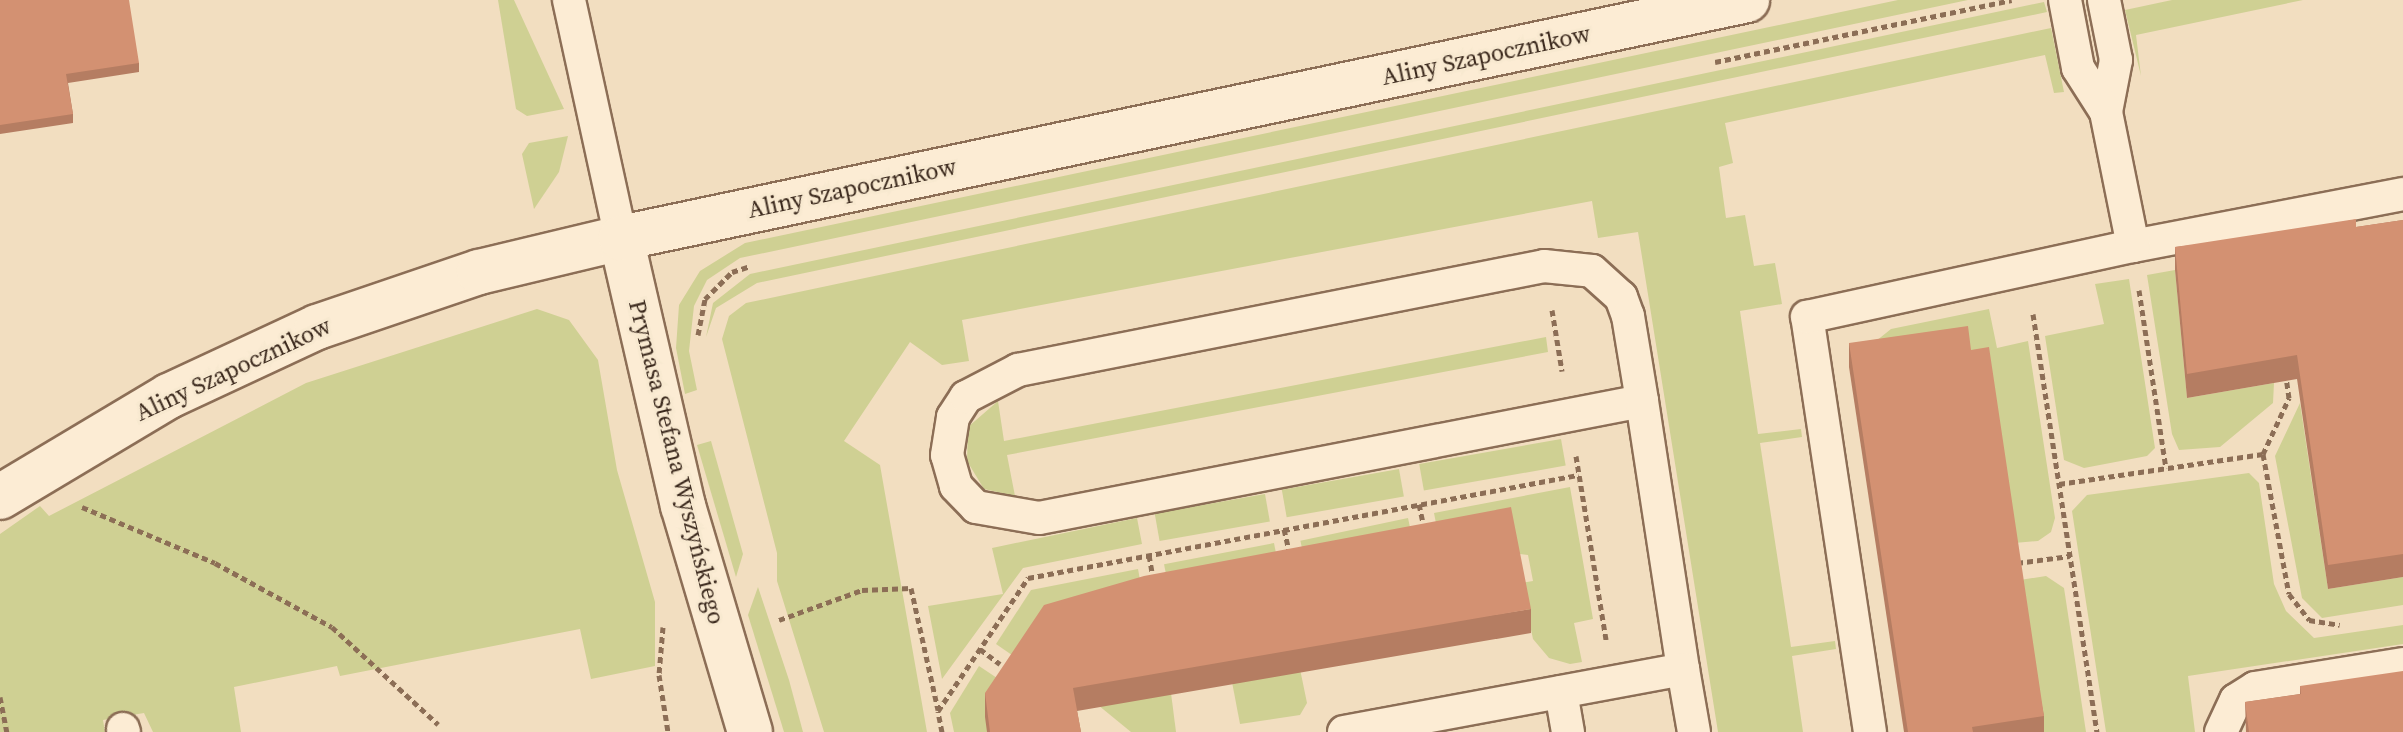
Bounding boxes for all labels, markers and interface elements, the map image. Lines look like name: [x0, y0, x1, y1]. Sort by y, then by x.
street label: Aliny Szapocznikow: [1379, 19, 1593, 91]
street label: Aliny Szapocznikow: [745, 152, 959, 224]
street label: Prymasa Stefana Wyszyńskiego: [623, 297, 731, 627]
street label: Aliny Szapocznikow: [131, 311, 335, 427]

